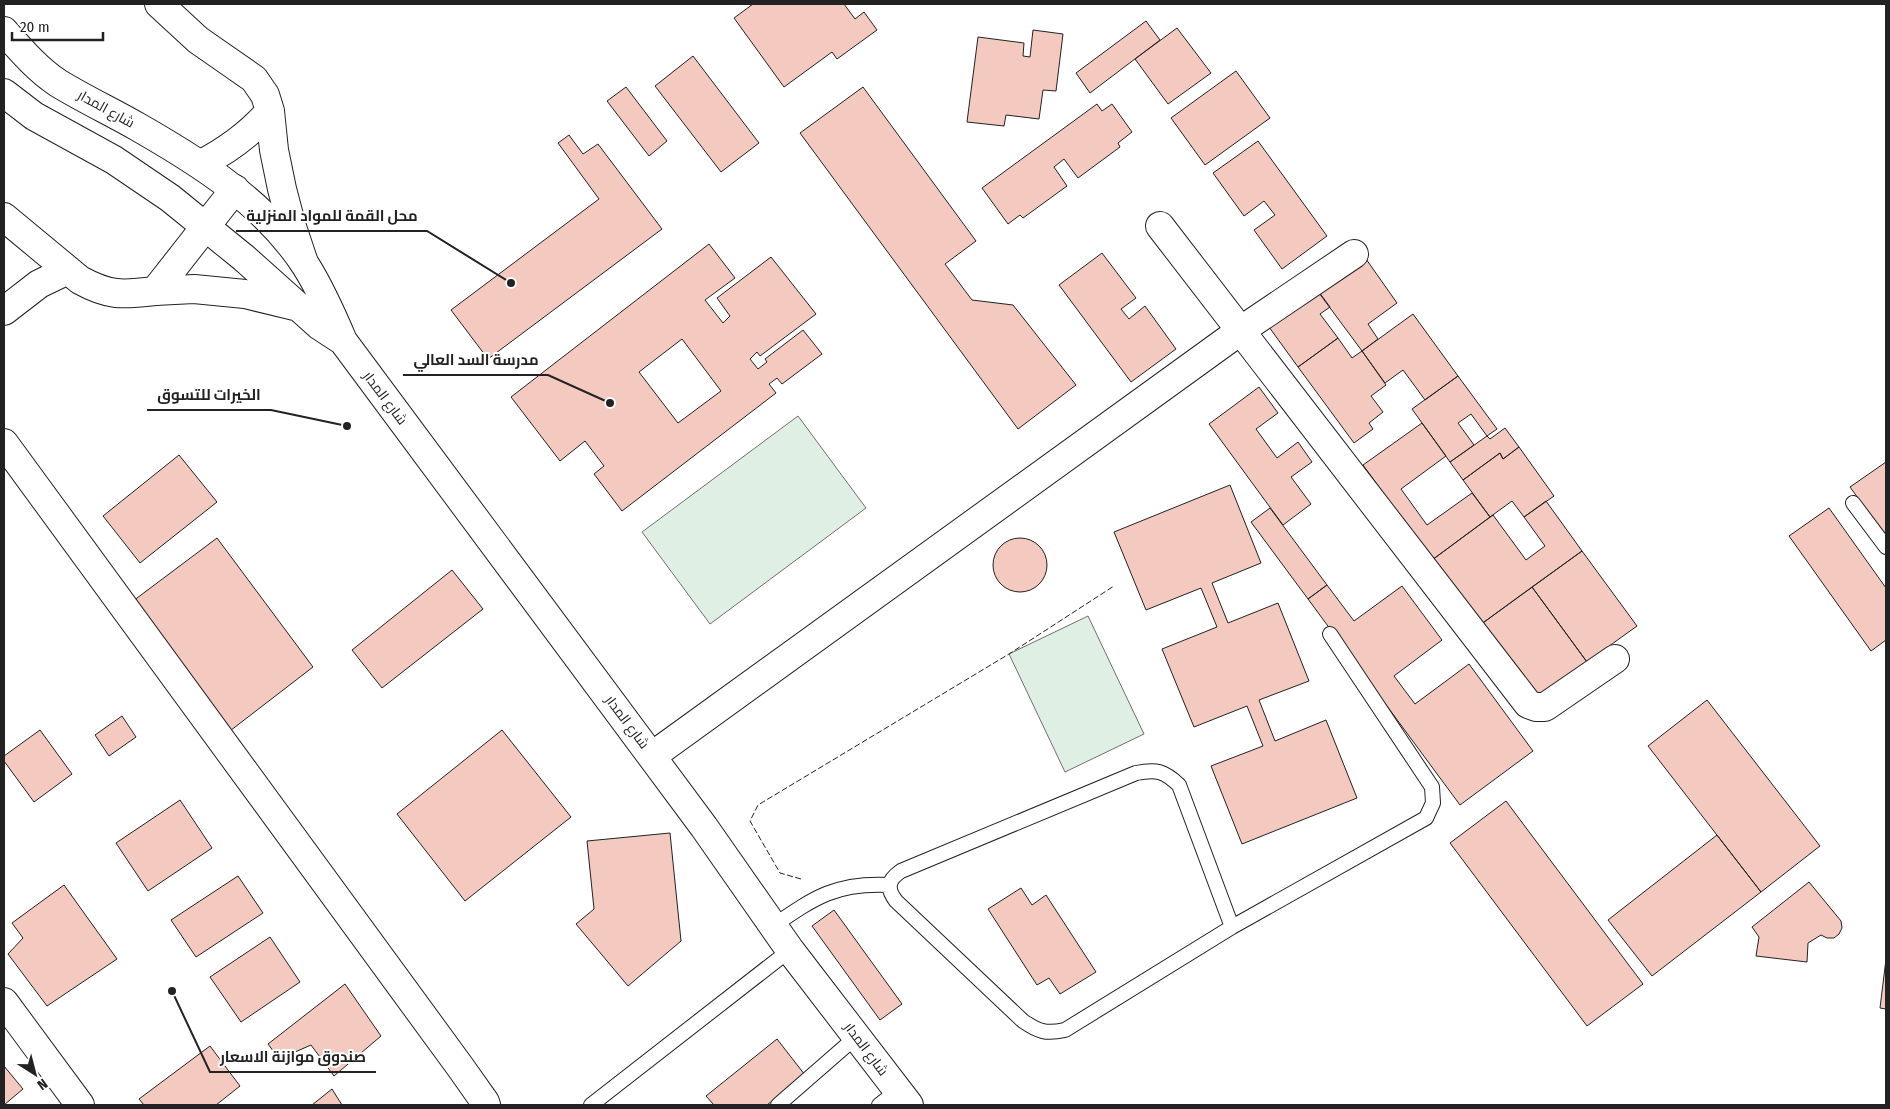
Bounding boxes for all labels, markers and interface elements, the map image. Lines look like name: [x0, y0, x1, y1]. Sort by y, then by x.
scale bar: [12, 10, 104, 42]
text: 20 m: [20, 18, 50, 36]
street label: شارع المدار: [74, 86, 137, 132]
callout: محل القمة للمواد المنزلية: [236, 201, 427, 231]
text: محل القمة للمواد المنزلية: [246, 207, 418, 225]
callout: مدرسة السد العالي: [403, 345, 548, 375]
text: مدرسة السد العالي: [413, 351, 539, 372]
street label: شارع المدار: [359, 367, 411, 428]
callout: الخيرات للتسوق: [147, 380, 271, 410]
text: الخيرات للتسوق: [157, 386, 261, 404]
street label: شارع المدار: [601, 691, 653, 752]
street label: شارع المدار: [840, 1018, 892, 1079]
callout: صندوق موازنة الاسعار: [210, 1042, 376, 1072]
text: صندوق موازنة الاسعار: [219, 1048, 366, 1066]
north arrow: [10, 1049, 60, 1099]
text: N: [34, 1075, 51, 1093]

